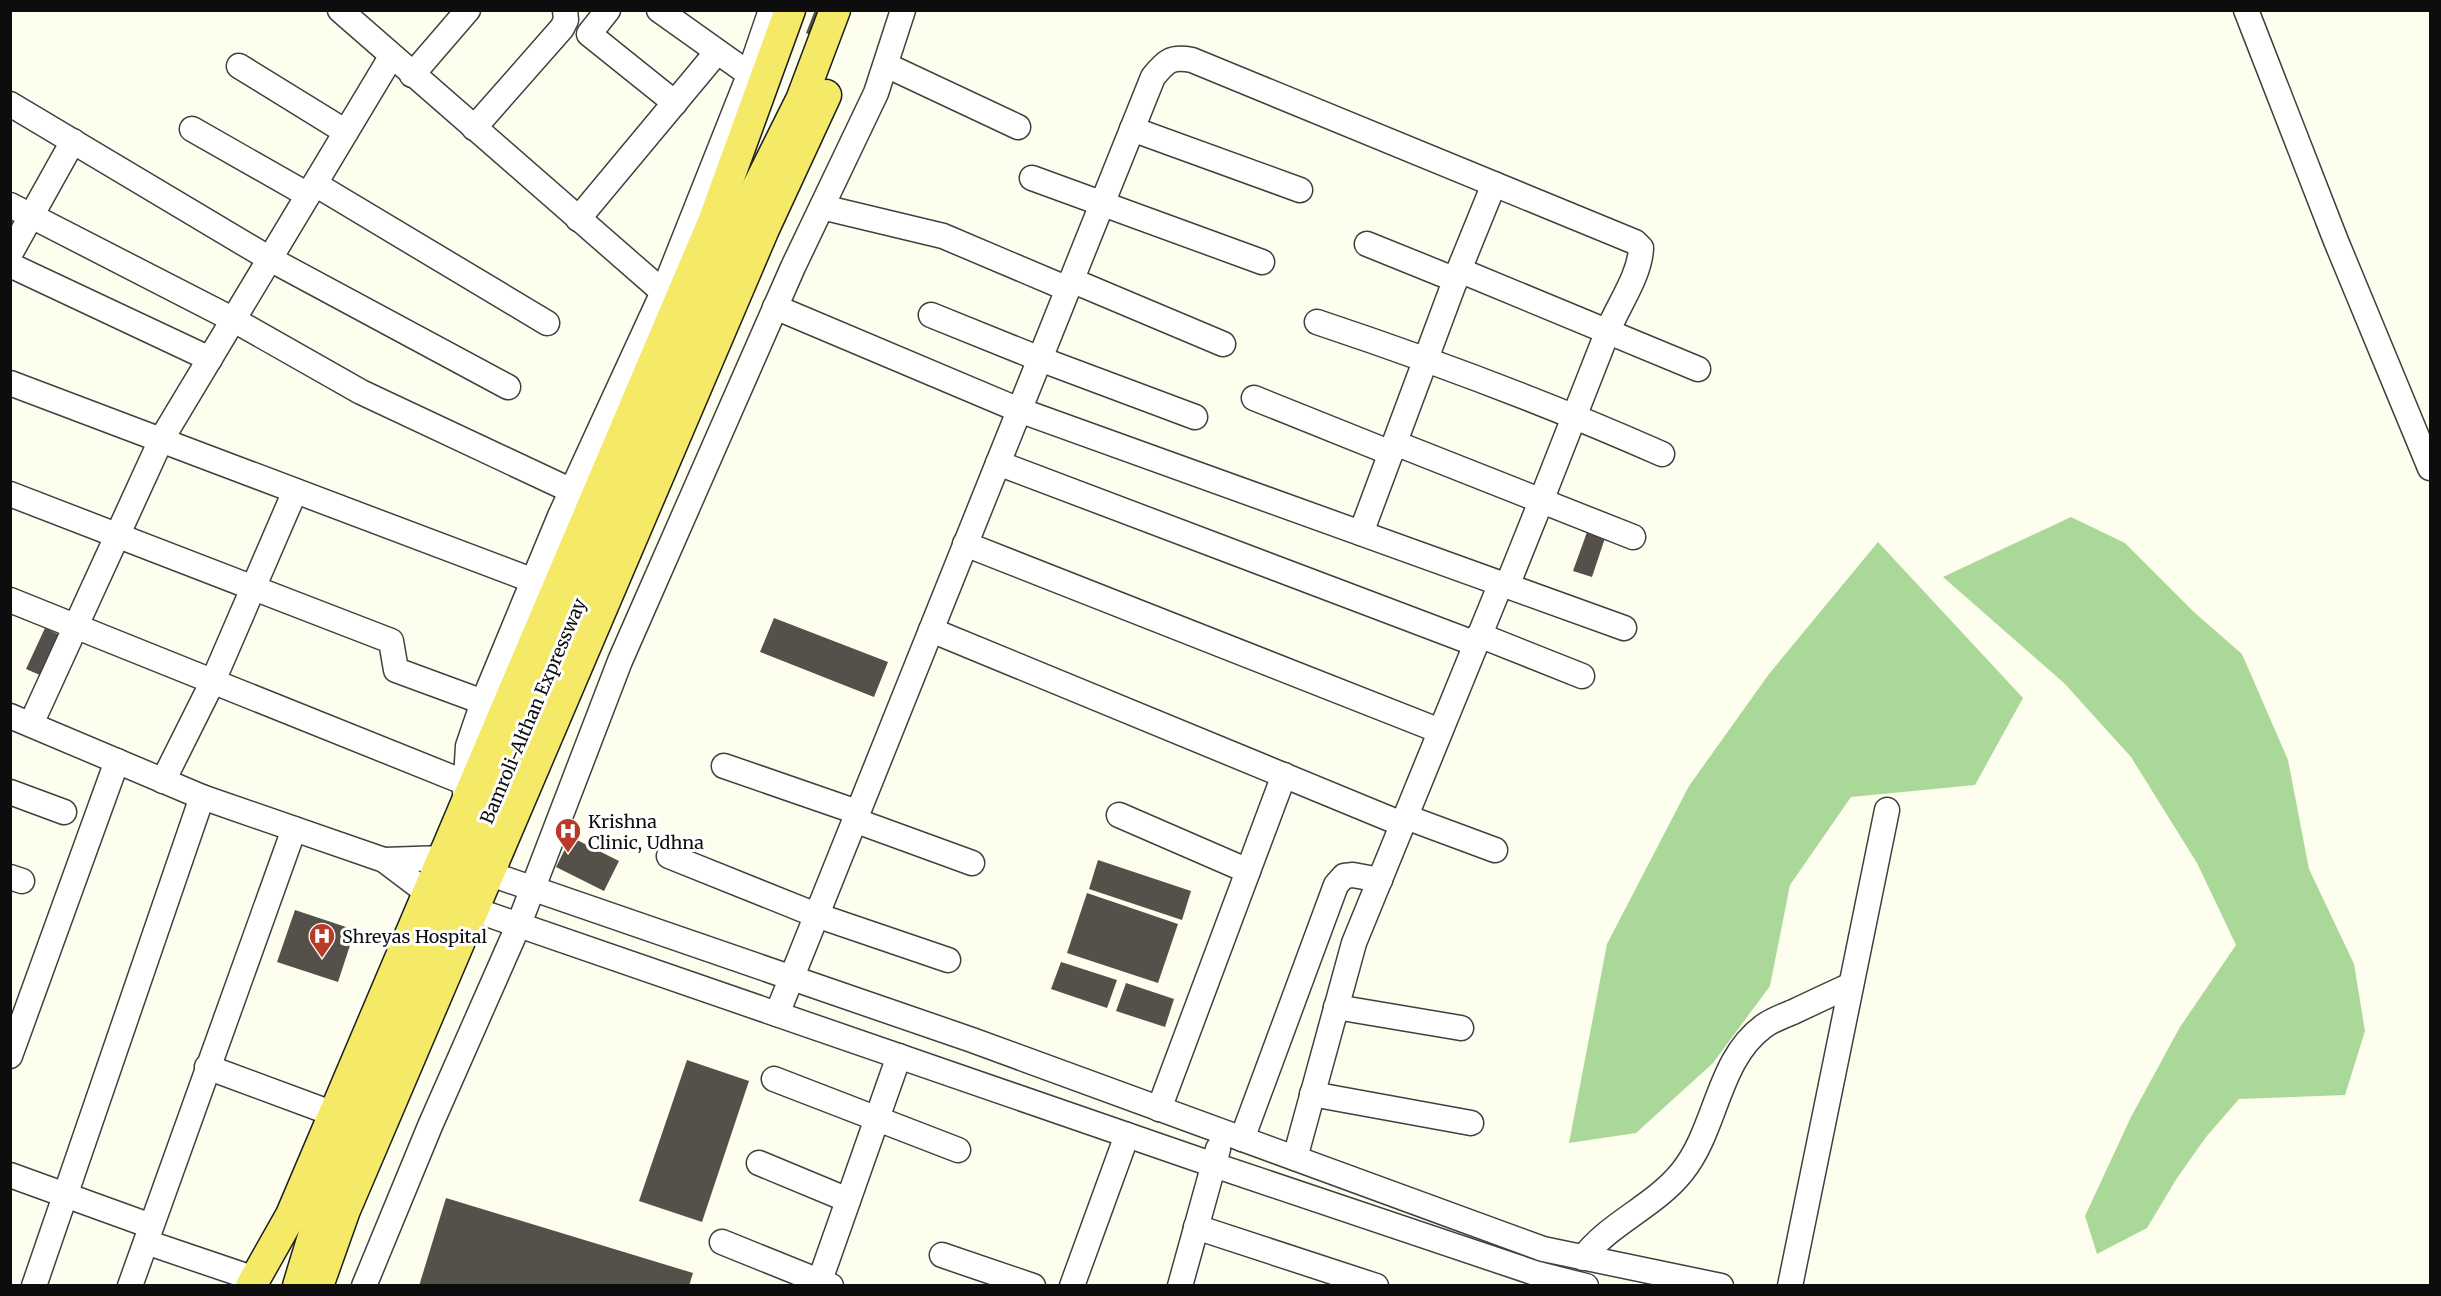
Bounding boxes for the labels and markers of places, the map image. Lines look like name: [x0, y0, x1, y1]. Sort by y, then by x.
place label: Krishna Clinic, Udhna: [588, 810, 704, 854]
hospital icon: Krishna Clinic, Udhna: [553, 816, 583, 854]
hospital icon: Shreyas Hospital: [307, 921, 337, 959]
place label: Shreyas Hospital: [342, 925, 487, 948]

